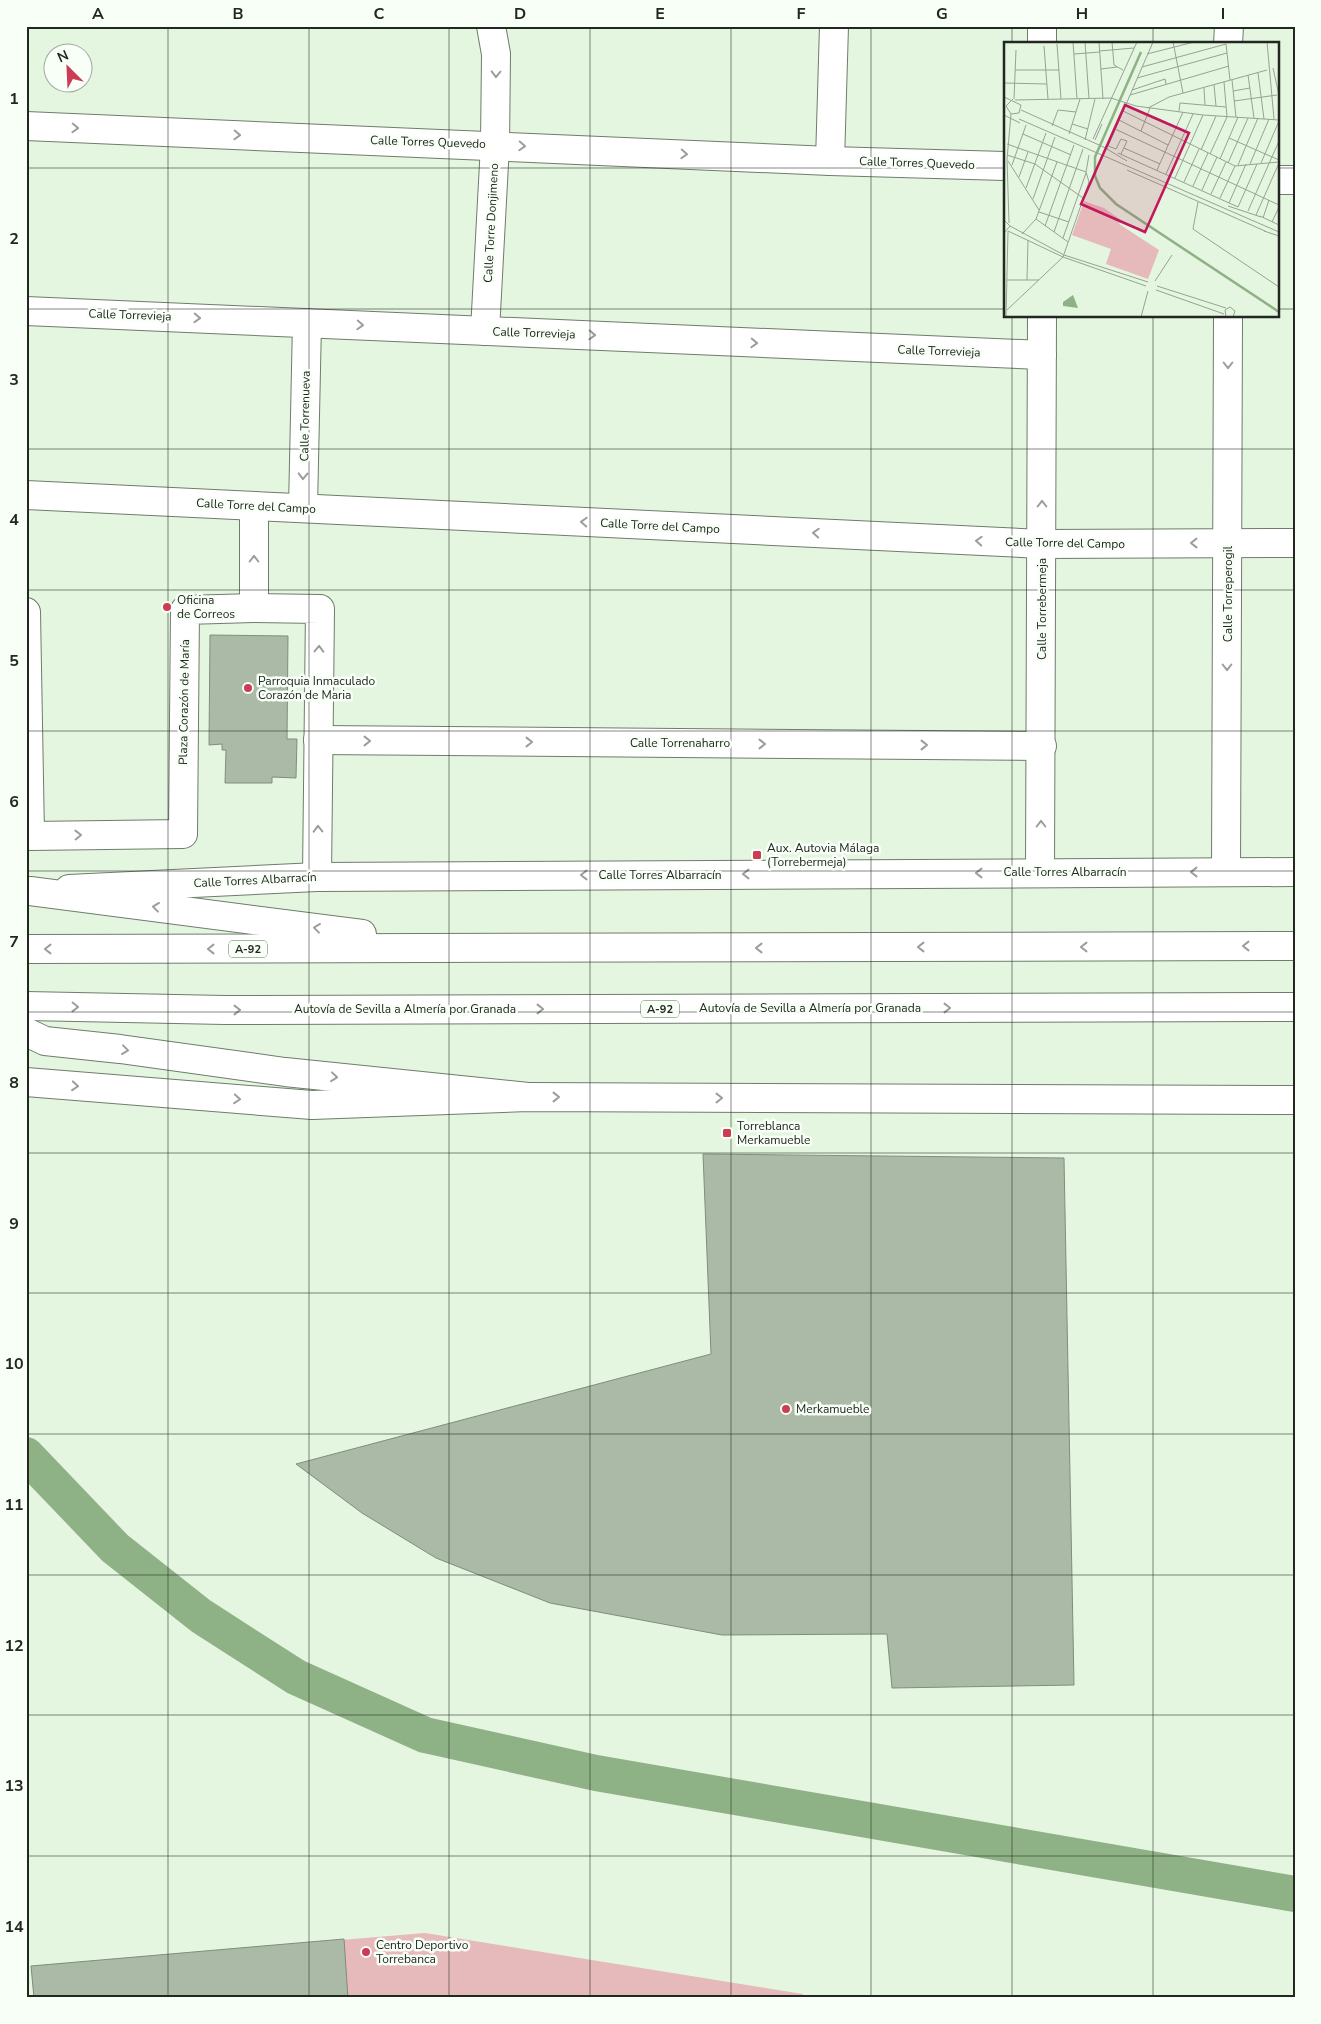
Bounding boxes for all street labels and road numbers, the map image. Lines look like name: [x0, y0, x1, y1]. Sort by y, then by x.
street label: Calle Torres Quevedo: [370, 132, 487, 152]
street label: Calle Torres Quevedo: [859, 153, 976, 173]
street label: Calle Torre Donjimeno: [480, 162, 502, 283]
street label: Calle Torrevieja: [88, 306, 172, 324]
street label: Calle Torrevieja: [492, 324, 576, 342]
street label: Calle Torrevieja: [897, 342, 981, 360]
street label: Calle Torrenueva: [296, 370, 314, 462]
street label: Calle Torre del Campo: [196, 495, 317, 517]
street label: Calle Torre del Campo: [600, 515, 721, 537]
street label: Calle Torre del Campo: [1005, 534, 1125, 552]
street label: Calle Torreperogil: [1220, 545, 1236, 642]
street label: Calle Torrebermeja: [1034, 558, 1050, 660]
street label: Plaza Corazón de María: [175, 639, 193, 765]
street label: Calle Torrenaharro: [630, 735, 730, 751]
street label: Calle Torres Albarracín: [1003, 864, 1127, 880]
street label: Calle Torres Albarracín: [598, 867, 722, 883]
street label: Calle Torres Albarracín: [193, 869, 317, 891]
road number: A-92: [229, 941, 267, 958]
street label: Autovía de Sevilla a Almería por Granada: [699, 1000, 921, 1016]
street label: Autovía de Sevilla a Almería por Granada: [294, 1001, 516, 1017]
road number: A-92: [641, 1001, 679, 1018]

